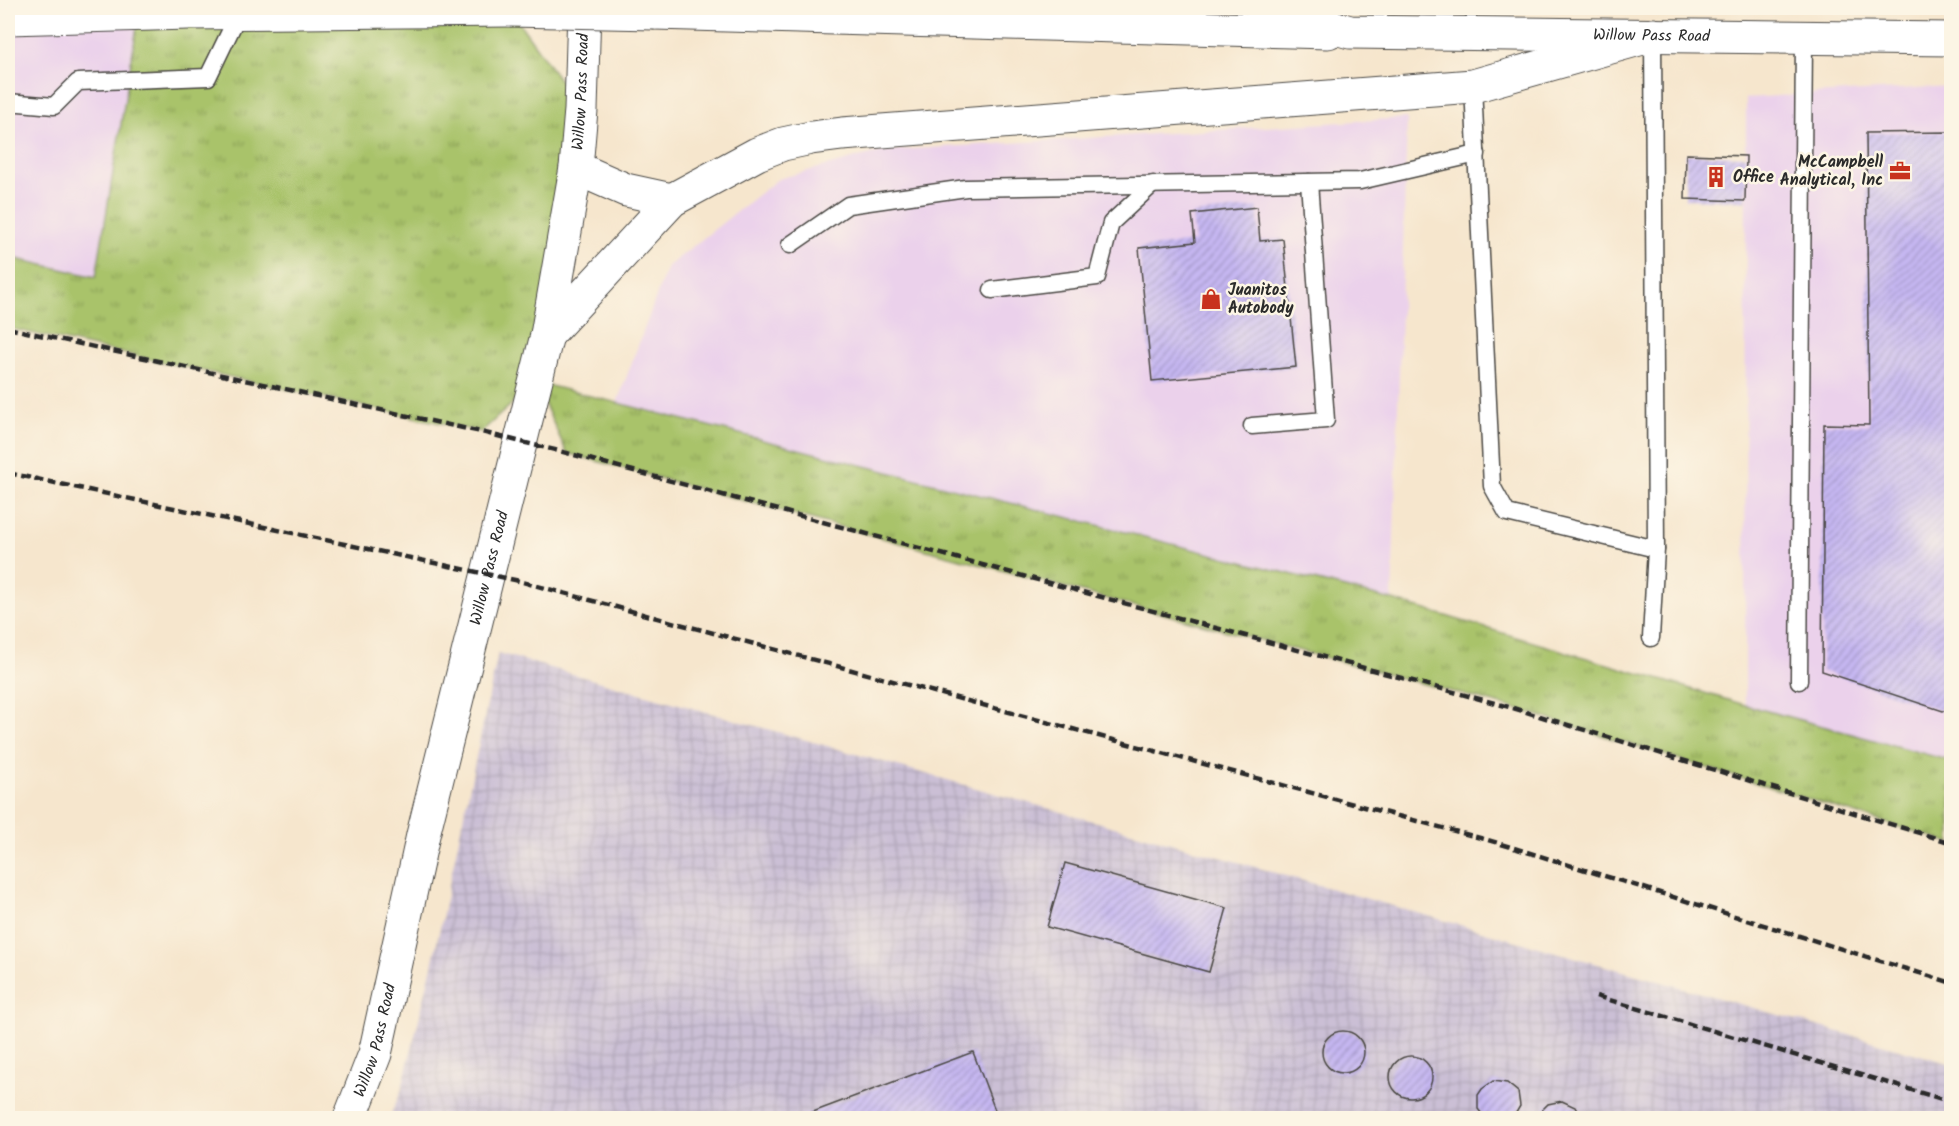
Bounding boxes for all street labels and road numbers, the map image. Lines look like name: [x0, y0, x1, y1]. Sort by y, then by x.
street label: Willow Pass Road: [1593, 22, 1711, 49]
street label: Willow Pass Road: [565, 32, 596, 151]
street label: Willow Pass Road: [463, 507, 516, 628]
street label: Willow Pass Road: [347, 980, 403, 1101]

